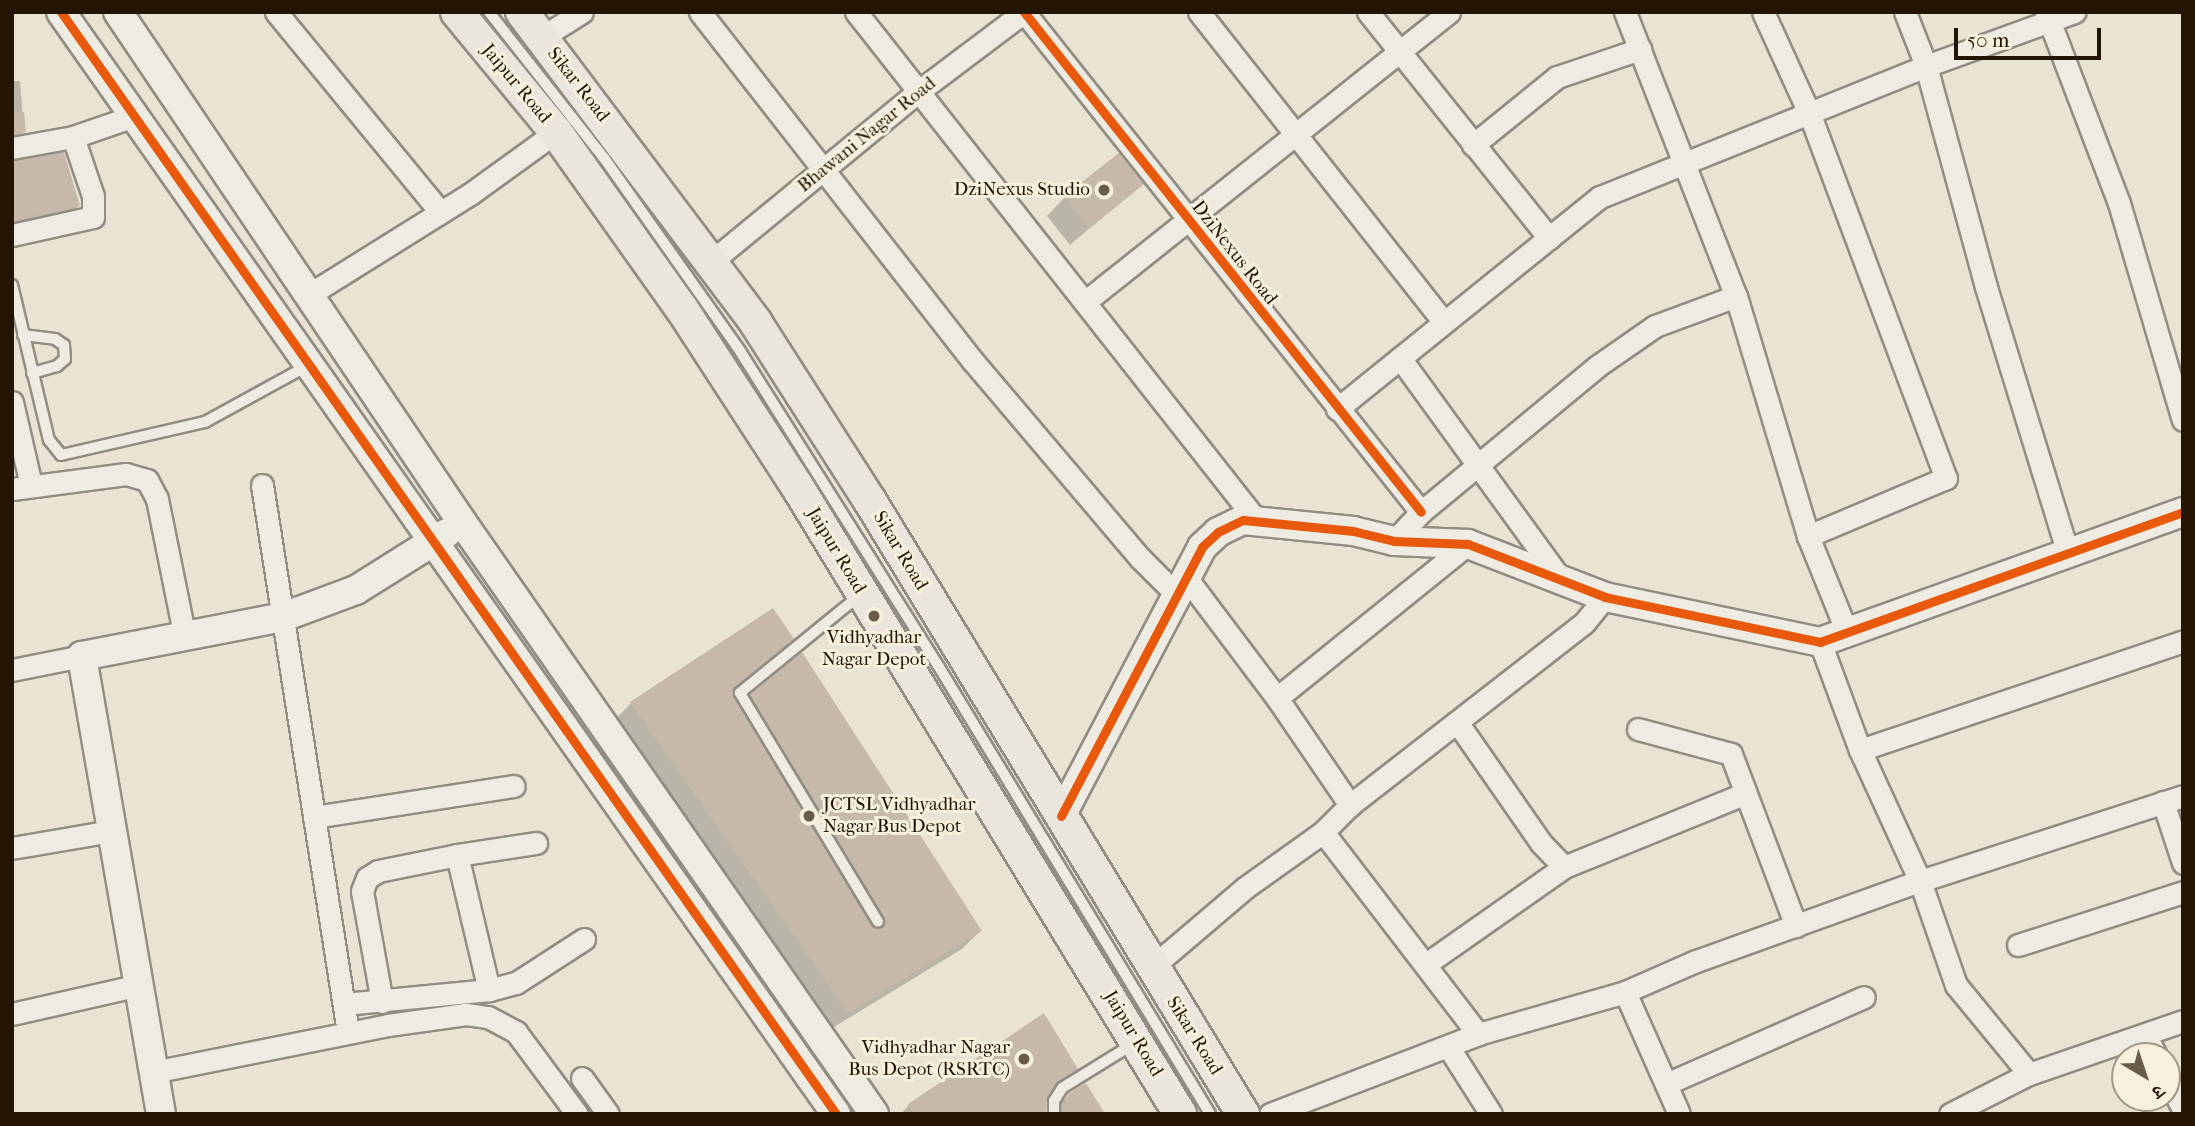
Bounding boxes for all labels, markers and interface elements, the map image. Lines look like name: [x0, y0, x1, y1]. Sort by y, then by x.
scale bar: [1957, 14, 2104, 58]
text: 50 m: [1967, 28, 2010, 52]
street label: Jaipur Road: [476, 40, 556, 128]
street label: Sikar Road: [542, 43, 614, 127]
street label: Bhawani Nagar Road: [793, 72, 941, 198]
place label: DziNexus Studio: [954, 179, 1090, 201]
marker: DziNexus Studio: [1096, 182, 1112, 198]
street label: DziNexus Road: [1186, 196, 1282, 310]
street label: Jaipur Road: [801, 504, 871, 598]
street label: Sikar Road: [867, 507, 933, 595]
marker: Vidhyadhar Nagar Depot: [866, 608, 882, 624]
place label: Vidhyadhar Nagar Depot: [822, 627, 926, 671]
place label: JCTSL Vidhyadhar Nagar Bus Depot: [823, 794, 976, 838]
marker: JCTSL Vidhyadhar Nagar Bus Depot: [801, 808, 817, 824]
street label: Jaipur Road: [1098, 987, 1168, 1081]
street label: Sikar Road: [1161, 993, 1227, 1079]
place label: Vidhyadhar Nagar Bus Depot (RSRTC): [848, 1037, 1010, 1081]
north arrow: [2111, 1042, 2181, 1112]
marker: Vidhyadhar Nagar Bus Depot (RSRTC): [1016, 1051, 1032, 1067]
text: उ: [2147, 1080, 2169, 1103]

